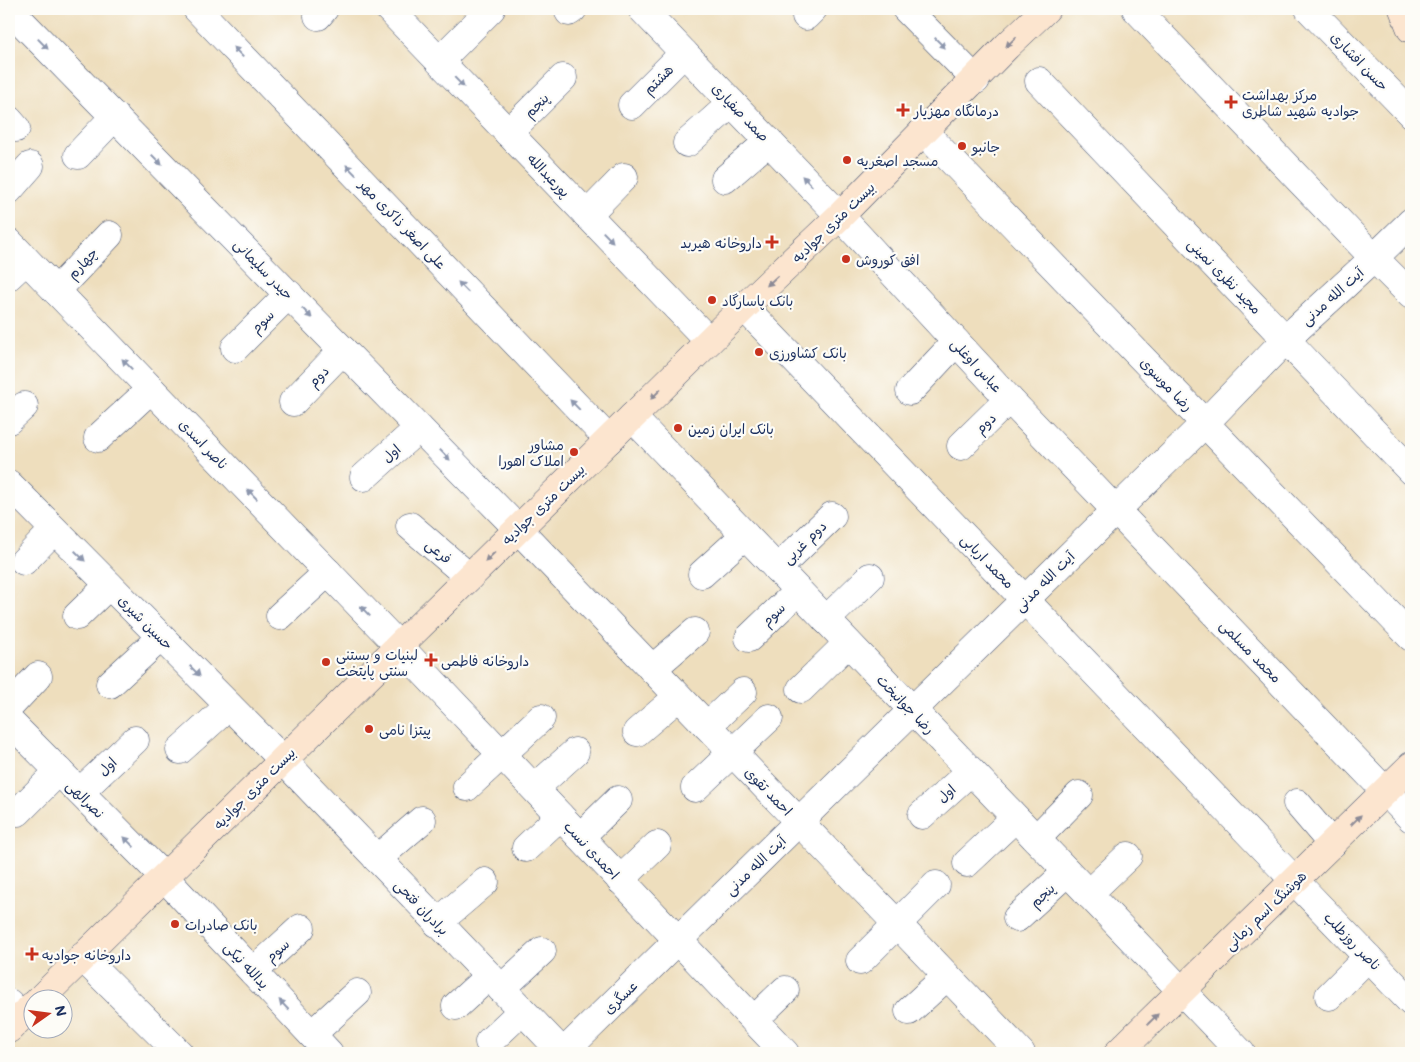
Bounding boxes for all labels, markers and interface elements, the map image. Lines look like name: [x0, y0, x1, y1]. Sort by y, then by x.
street label: حسن افشاری: [1327, 27, 1393, 95]
one-way arrow: [1005, 36, 1017, 48]
one-way arrow: [37, 37, 49, 49]
one-way arrow: [934, 37, 946, 49]
one-way arrow: [233, 46, 245, 58]
street label: هشتم: [639, 60, 679, 100]
one-way arrow: [453, 75, 465, 87]
street label: صمد صفیاری: [708, 79, 774, 145]
place label: مرکز بهداشت جوادیه شهید شاطری: [1242, 85, 1359, 120]
street label: پنجم: [519, 88, 554, 123]
marker: مرکز بهداشت جوادیه شهید شاطری: [1224, 95, 1238, 109]
place label: درمانگاه مهزیار: [913, 101, 999, 120]
marker: درمانگاه مهزیار: [896, 103, 910, 117]
place label: جانبو: [971, 137, 1000, 156]
marker: جانبو: [956, 140, 968, 152]
street label: پورعبدالله: [523, 149, 575, 202]
place label: مسجد اصغریه: [857, 151, 938, 170]
one-way arrow: [151, 153, 163, 165]
marker: مسجد اصغریه: [841, 154, 853, 166]
one-way arrow: [345, 164, 357, 176]
street label: علی اصغر ذاکری مهر: [355, 174, 451, 273]
one-way arrow: [801, 175, 813, 187]
street label: بیست متری جوادیه: [787, 177, 879, 267]
one-way arrow: [602, 230, 614, 242]
place label: داروخانه هیربد: [680, 233, 762, 253]
street label: حیدر سلیمانی: [230, 234, 298, 304]
street label: مجید نظری نمینی: [1184, 234, 1266, 318]
marker: داروخانه هیربد: [766, 236, 778, 248]
street label: چهارم: [62, 243, 103, 284]
place label: افق کوروش: [856, 250, 919, 269]
marker: افق کوروش: [840, 253, 852, 265]
street label: آیت‌ الله مدنی: [1297, 262, 1368, 329]
one-way arrow: [767, 275, 779, 287]
one-way arrow: [457, 281, 469, 293]
place label: بانک پاسارگاد: [722, 291, 793, 311]
marker: بانک پاسارگاد: [706, 294, 718, 306]
street label: سوم: [246, 305, 280, 339]
one-way arrow: [301, 307, 313, 319]
street label: عباس اوغلی: [947, 334, 1007, 396]
place label: بانک کشاورزی: [769, 343, 847, 362]
marker: بانک کشاورزی: [753, 346, 765, 358]
street label: رضا موسوی: [1136, 353, 1198, 415]
one-way arrow: [121, 359, 133, 371]
street label: دوم: [303, 361, 334, 392]
one-way arrow: [650, 388, 662, 400]
one-way arrow: [569, 399, 581, 411]
street label: دوم: [970, 408, 1001, 439]
street label: ناصر اسدی: [175, 415, 233, 473]
place label: بانک ایران زمین: [688, 419, 774, 438]
marker: بانک ایران زمین: [672, 422, 684, 434]
place label: مشاور املاک اهورا: [498, 435, 564, 470]
street label: اول: [377, 439, 405, 467]
marker: مشاور املاک اهورا: [568, 446, 580, 458]
one-way arrow: [439, 448, 451, 460]
street label: بیست متری جوادیه: [497, 459, 589, 549]
one-way arrow: [246, 488, 258, 500]
street label: دوم غربی: [778, 516, 832, 569]
street label: محمد اربابی: [957, 530, 1019, 592]
street label: فرعی: [422, 534, 456, 568]
street label: آیت‌ الله مدنی: [1010, 546, 1079, 615]
one-way arrow: [74, 550, 86, 562]
one-way arrow: [484, 551, 496, 563]
street label: حسین شیری: [114, 590, 178, 654]
street label: سوم: [757, 598, 791, 632]
one-way arrow: [359, 605, 371, 617]
street label: محمد مسلمی: [1216, 615, 1286, 687]
place label: لبنیات و بستنی سنتی پایتخت: [336, 645, 418, 681]
place label: داروخانه فاطمی: [441, 651, 529, 671]
marker: داروخانه فاطمی: [425, 654, 437, 666]
marker: لبنیات و بستنی سنتی پایتخت: [320, 656, 332, 668]
one-way arrow: [189, 665, 201, 677]
street label: رضا جوانبخت: [873, 670, 939, 738]
place label: پیتزا نامی: [379, 720, 431, 740]
marker: پیتزا نامی: [363, 723, 375, 735]
street label: بیست متری جوادیه: [209, 743, 299, 833]
street label: اول: [93, 752, 121, 780]
street label: احمد تقوی: [741, 762, 797, 820]
street label: نصرالهی: [63, 776, 109, 822]
street label: اول: [932, 779, 960, 807]
one-way arrow: [1350, 814, 1362, 826]
street label: احمدی نسب: [560, 817, 624, 883]
street label: آیت‌ الله مدنی: [720, 831, 790, 899]
one-way arrow: [124, 837, 136, 849]
street label: هوشنگ اسم زمانی: [1220, 866, 1312, 956]
street label: برادران فتحی: [391, 875, 453, 939]
street label: پنجم: [1025, 878, 1060, 913]
street label: ناصر روزطلب: [1320, 908, 1386, 974]
place label: بانک صادرات: [185, 915, 258, 934]
marker: بانک صادرات: [169, 918, 181, 930]
street label: سوم: [261, 934, 295, 968]
street label: یدالله نیکی: [220, 937, 274, 993]
place label: داروخانه جوادیه: [42, 945, 131, 965]
marker: داروخانه جوادیه: [26, 948, 38, 960]
street label: عسگری: [599, 976, 641, 1018]
north arrow: [22, 990, 72, 1040]
one-way arrow: [278, 999, 290, 1011]
text: N: [51, 1003, 72, 1018]
one-way arrow: [1147, 1013, 1159, 1025]

